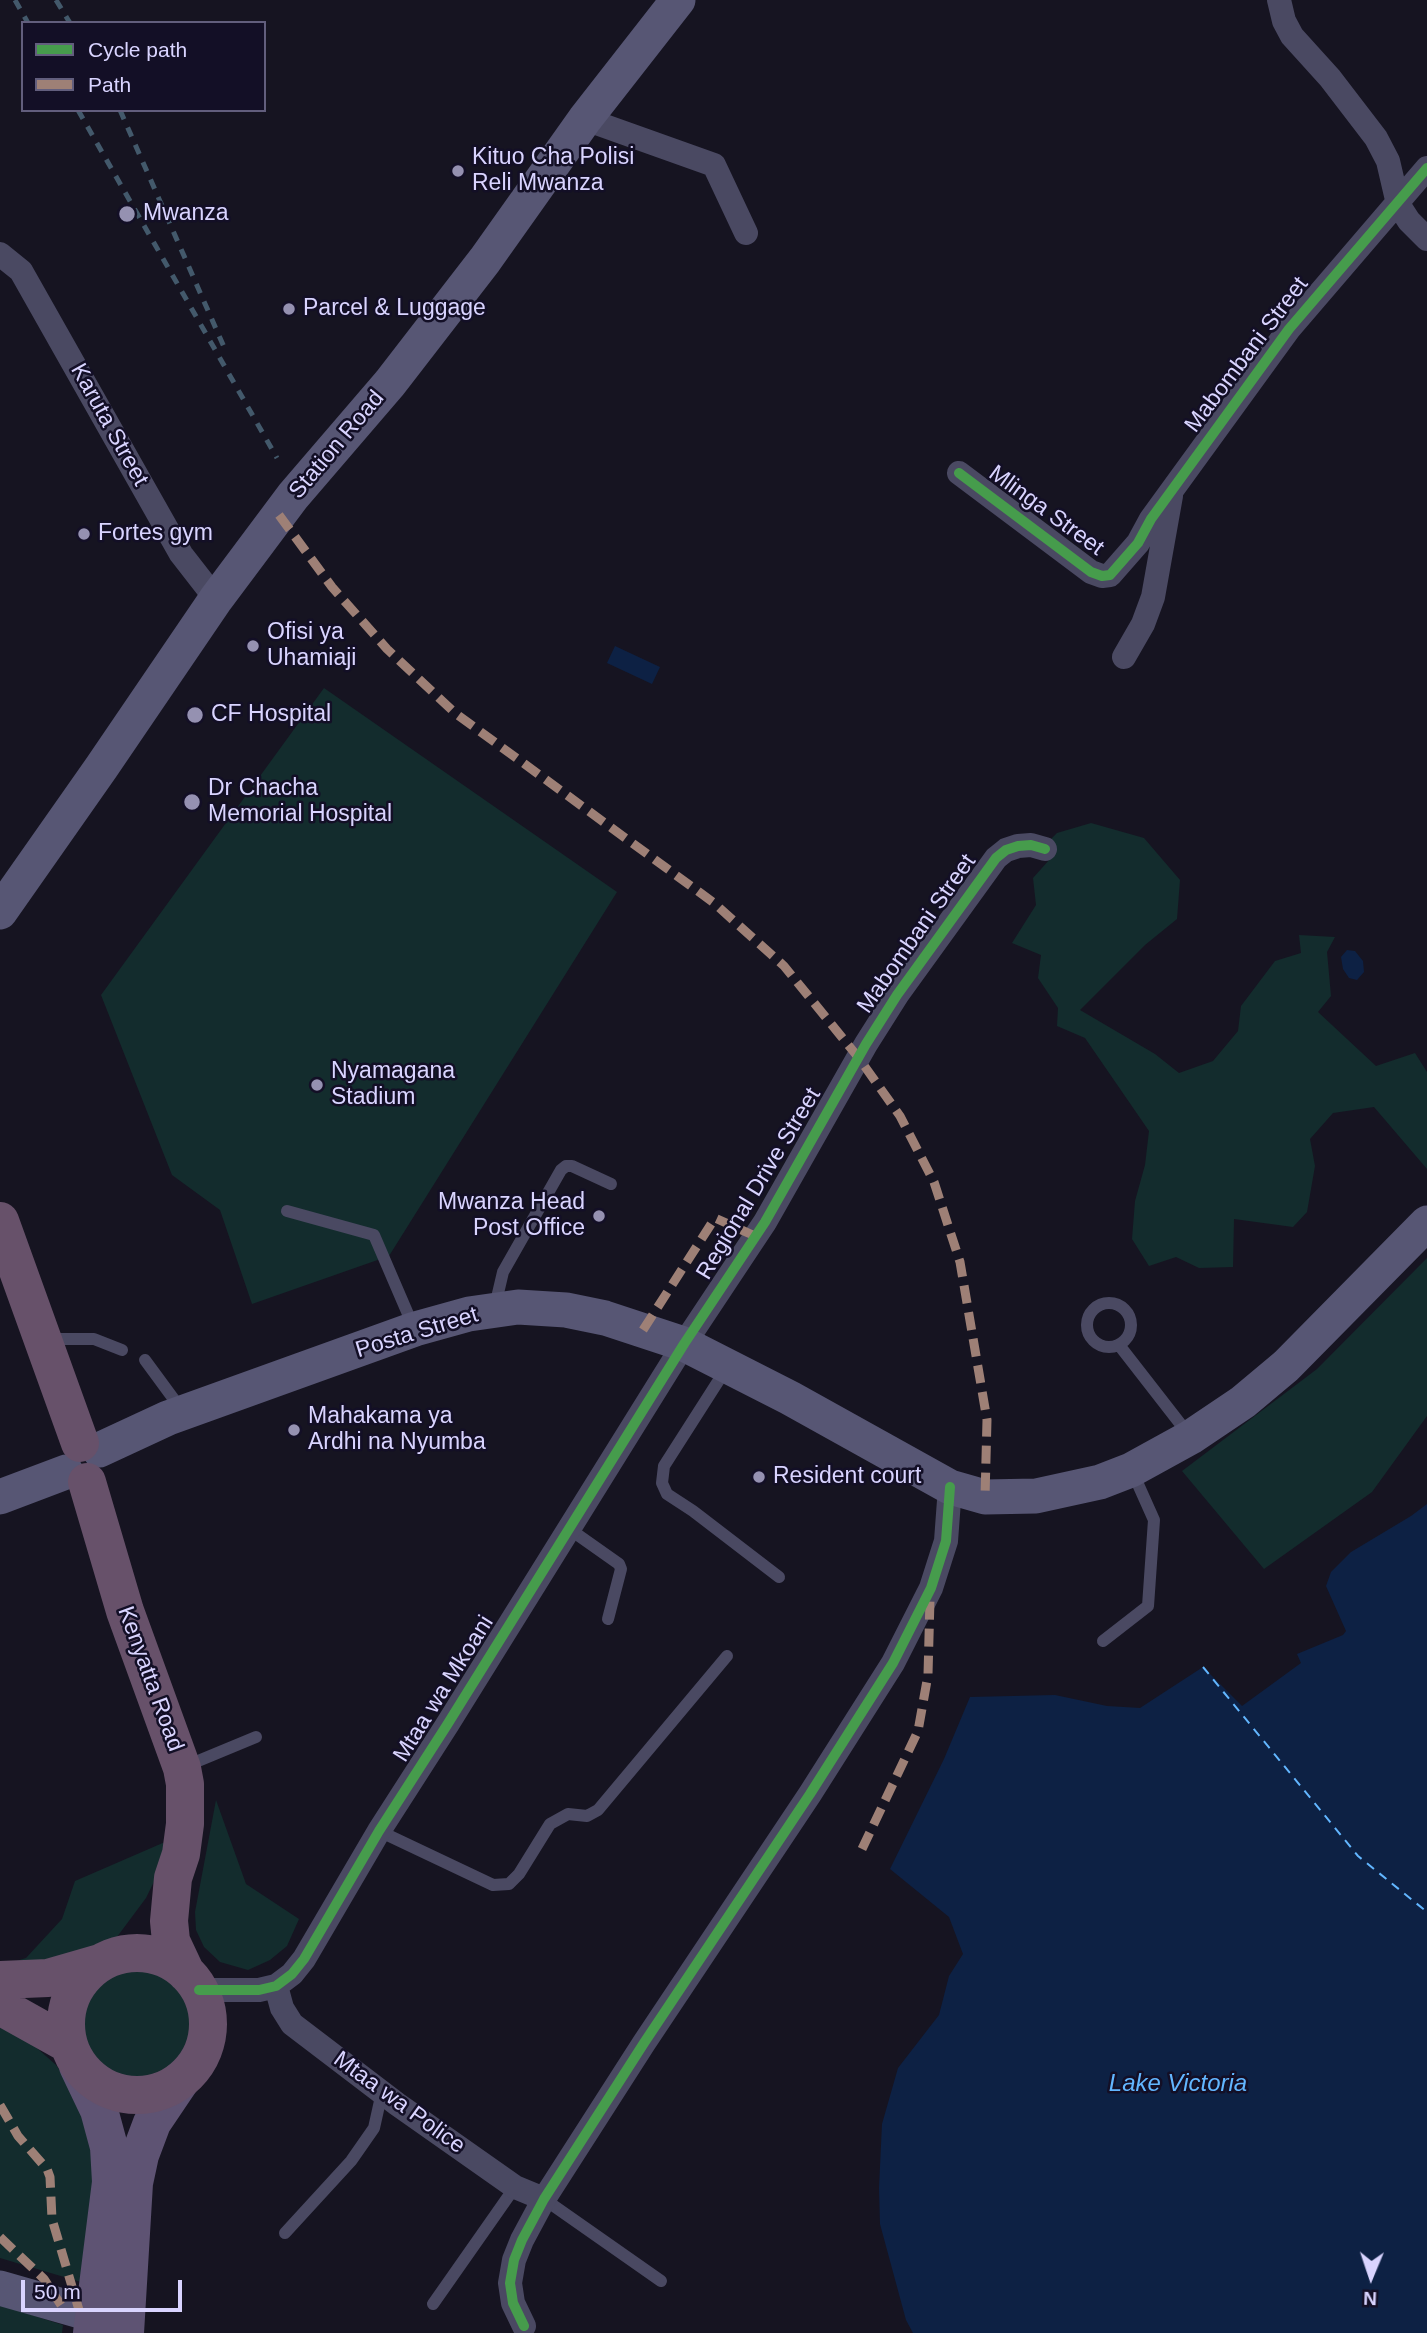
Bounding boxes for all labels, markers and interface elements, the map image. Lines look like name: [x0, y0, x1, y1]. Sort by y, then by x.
legend: [21, 21, 266, 112]
text: Cycle path: [88, 38, 187, 61]
text: Path: [88, 73, 131, 96]
place label: Kituo Cha Polisi Reli Mwanza: [472, 144, 634, 198]
marker: Kituo Cha Polisi Reli Mwanza: [450, 163, 466, 179]
place label: Mwanza: [143, 200, 229, 228]
marker: Mwanza: [117, 204, 137, 224]
street label: Mabombani Street: [1179, 272, 1315, 438]
place label: Parcel & Luggage: [303, 295, 486, 323]
marker: Parcel & Luggage: [281, 301, 297, 317]
street label: Karuta Street: [64, 359, 154, 491]
street label: Station Road: [284, 385, 390, 505]
street label: Mlinga Street: [983, 460, 1109, 562]
place label: Fortes gym: [98, 520, 213, 548]
marker: Fortes gym: [76, 526, 92, 542]
place label: Ofisi ya Uhamiaji: [267, 619, 356, 673]
marker: Ofisi ya Uhamiaji: [245, 638, 261, 654]
place label: CF Hospital: [211, 701, 331, 729]
marker: CF Hospital: [185, 705, 205, 725]
place label: Dr Chacha Memorial Hospital: [208, 775, 392, 829]
marker: Dr Chacha Memorial Hospital: [182, 792, 202, 812]
street label: Mabombani Street: [852, 849, 982, 1019]
place label: Nyamagana Stadium: [331, 1058, 455, 1112]
marker: Nyamagana Stadium: [309, 1077, 325, 1093]
street label: Regional Drive Street: [691, 1083, 827, 1285]
place label: Mwanza Head Post Office: [438, 1189, 585, 1243]
marker: Mwanza Head Post Office: [591, 1208, 607, 1224]
street label: Posta Street: [352, 1301, 482, 1365]
place label: Mahakama ya Ardhi na Nyumba: [308, 1403, 486, 1457]
marker: Mahakama ya Ardhi na Nyumba: [286, 1422, 302, 1438]
place label: Resident court: [773, 1463, 921, 1491]
marker: Resident court: [751, 1469, 767, 1485]
street label: Kenyatta Road: [111, 1603, 189, 1755]
street label: Mtaa wa Mkoani: [388, 1611, 500, 1767]
street label: Mtaa wa Police: [328, 2046, 470, 2160]
water label: Lake Victoria: [1109, 2070, 1247, 2098]
north arrow: [1336, 2242, 1406, 2312]
scale bar: [24, 2266, 186, 2310]
text: 50 m: [34, 2280, 81, 2303]
text: N: [1363, 2288, 1377, 2309]

